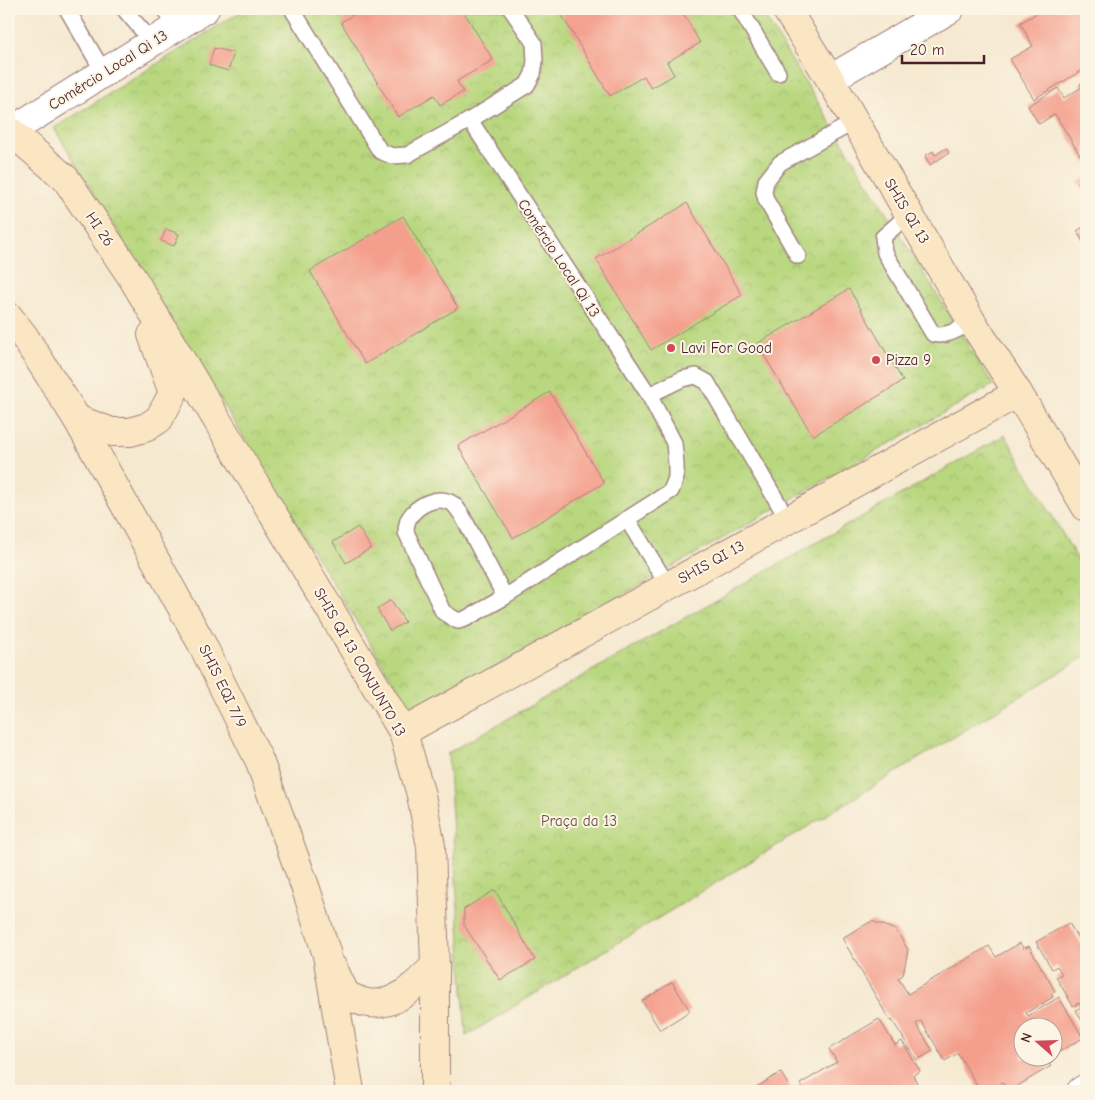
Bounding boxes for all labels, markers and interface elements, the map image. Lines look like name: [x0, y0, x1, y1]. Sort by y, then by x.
street label: Comércio Local Qi 13: [45, 26, 171, 114]
scale bar: [902, 32, 985, 64]
text: 20 m: [910, 41, 944, 59]
street label: SHIS QI 13: [881, 175, 933, 247]
street label: Comércio Local Qi 13: [514, 196, 604, 320]
street label: HI 26: [82, 208, 118, 250]
place label: Lavi For Good: [681, 339, 772, 357]
marker: Lavi For Good: [665, 342, 677, 354]
place label: Pizza 9: [886, 351, 931, 369]
marker: Pizza 9: [870, 354, 882, 366]
street label: SHIS QI 13: [675, 536, 747, 588]
street label: SHIS QI 13 CONJUNTO 13: [310, 584, 410, 740]
street label: SHIS EQI 7/9: [195, 642, 251, 730]
park label: Praça da 13: [541, 812, 617, 830]
north arrow: [1012, 1018, 1062, 1068]
text: N: [1017, 1031, 1036, 1045]

